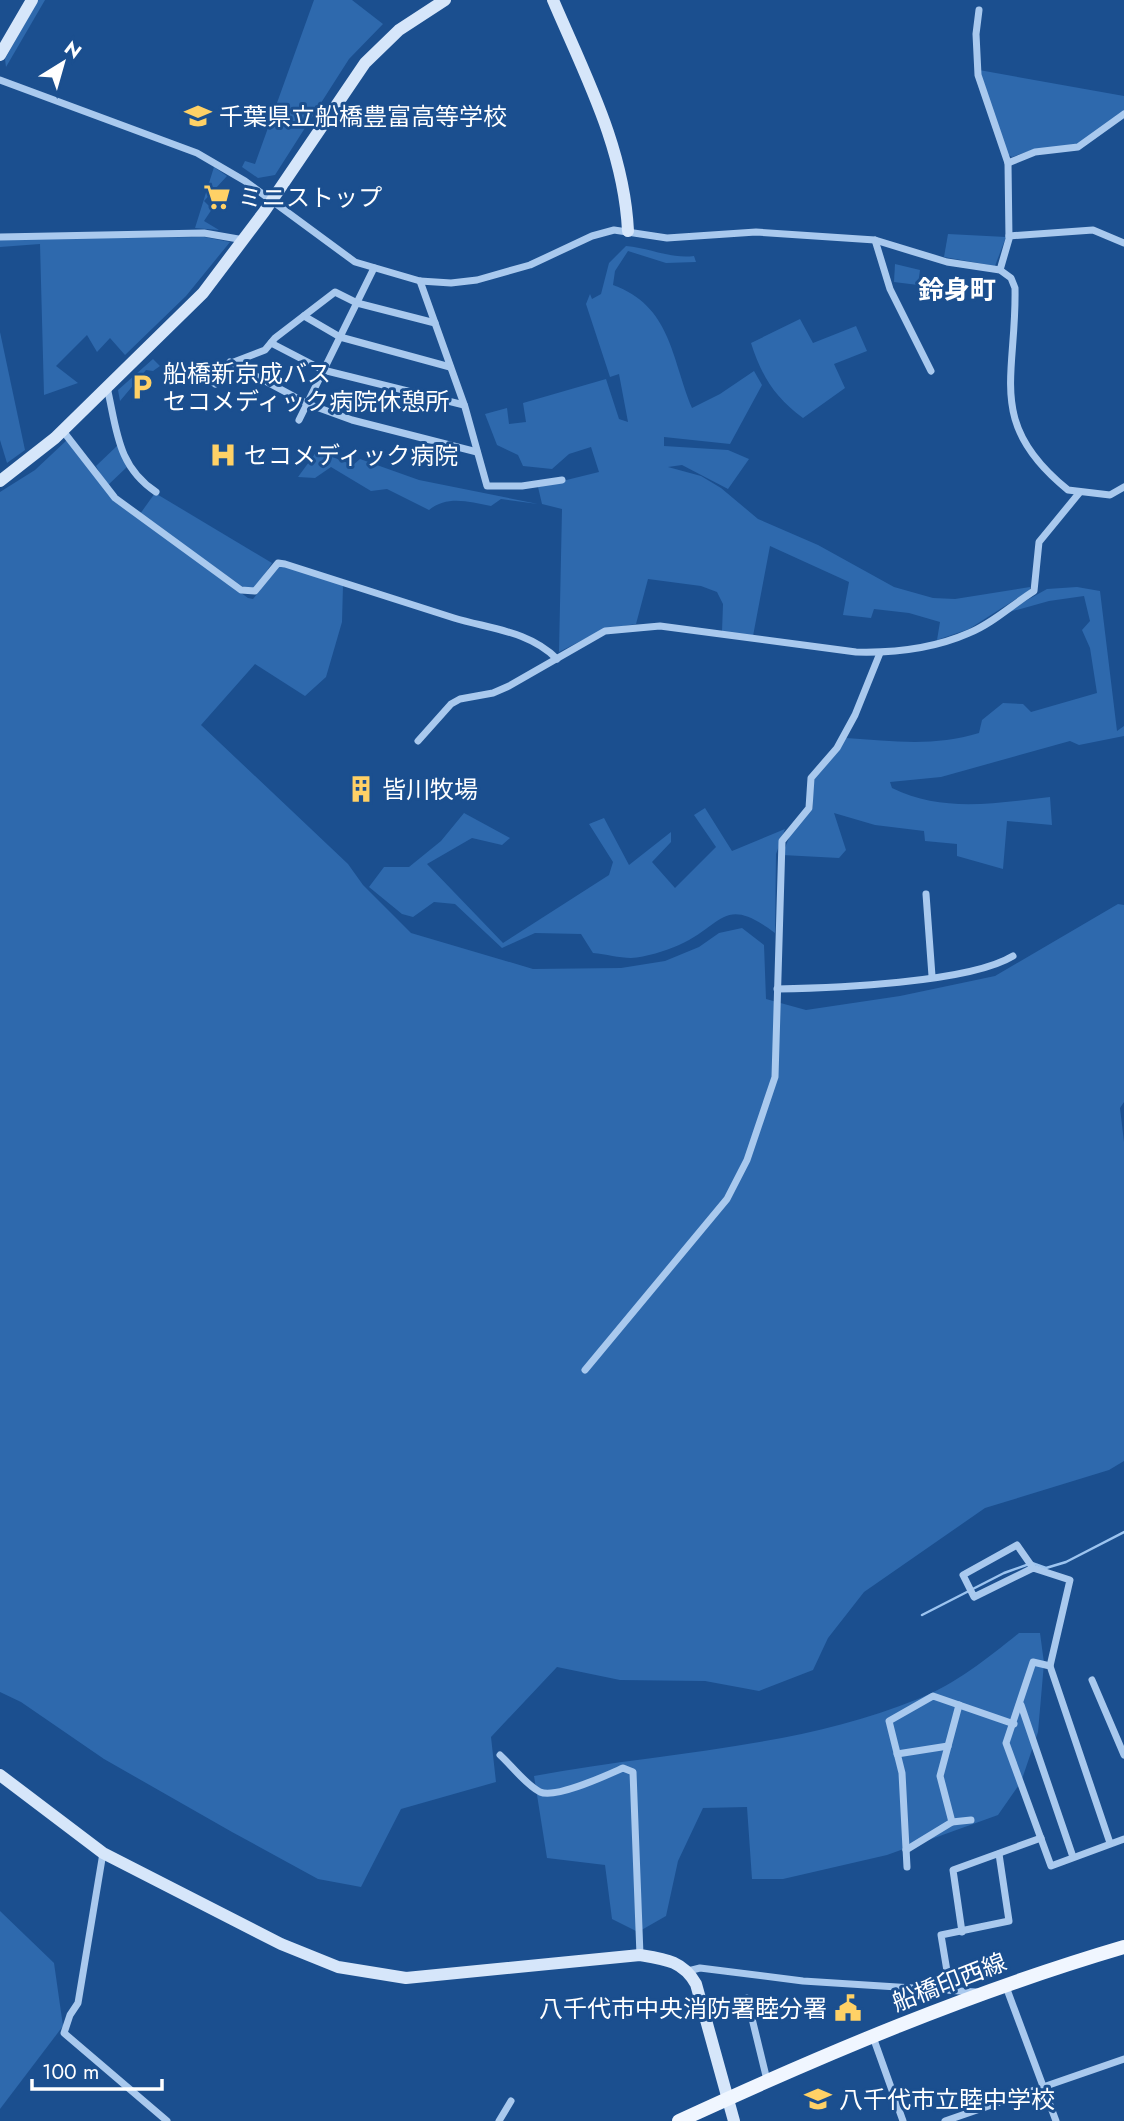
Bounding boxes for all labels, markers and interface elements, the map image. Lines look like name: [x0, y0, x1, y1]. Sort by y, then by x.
north arrow: [28, 28, 98, 98]
text: N: [59, 34, 87, 65]
place label: 千葉県立船橋豊富高等学校: [219, 99, 507, 134]
school or university icon: 千葉県立船橋豊富高等学校: [183, 101, 213, 131]
place label: ミニストップ: [238, 180, 382, 215]
supermarket icon: ミニストップ: [202, 182, 232, 212]
district label: 鈴身町: [918, 271, 996, 309]
place label: 船橋新京成バス セコメディック病院休憩所: [163, 356, 449, 419]
parking icon: 船橋新京成バス セコメディック病院休憩所: [127, 372, 157, 402]
place label: セコメディック病院: [244, 438, 458, 473]
hospital icon: セコメディック病院: [208, 440, 238, 470]
place label: 皆川牧場: [382, 772, 478, 807]
building icon: 皆川牧場: [346, 774, 376, 804]
street label: 船橋印西線: [887, 1944, 1011, 2020]
place label: 八千代市中央消防署睦分署: [539, 1991, 827, 2026]
public building icon: 八千代市中央消防署睦分署: [833, 1993, 863, 2023]
scale bar: [32, 2048, 161, 2092]
text: 100 m: [42, 2057, 99, 2087]
place label: 八千代市立睦中学校: [839, 2082, 1055, 2117]
school or university icon: 八千代市立睦中学校: [803, 2084, 833, 2114]

